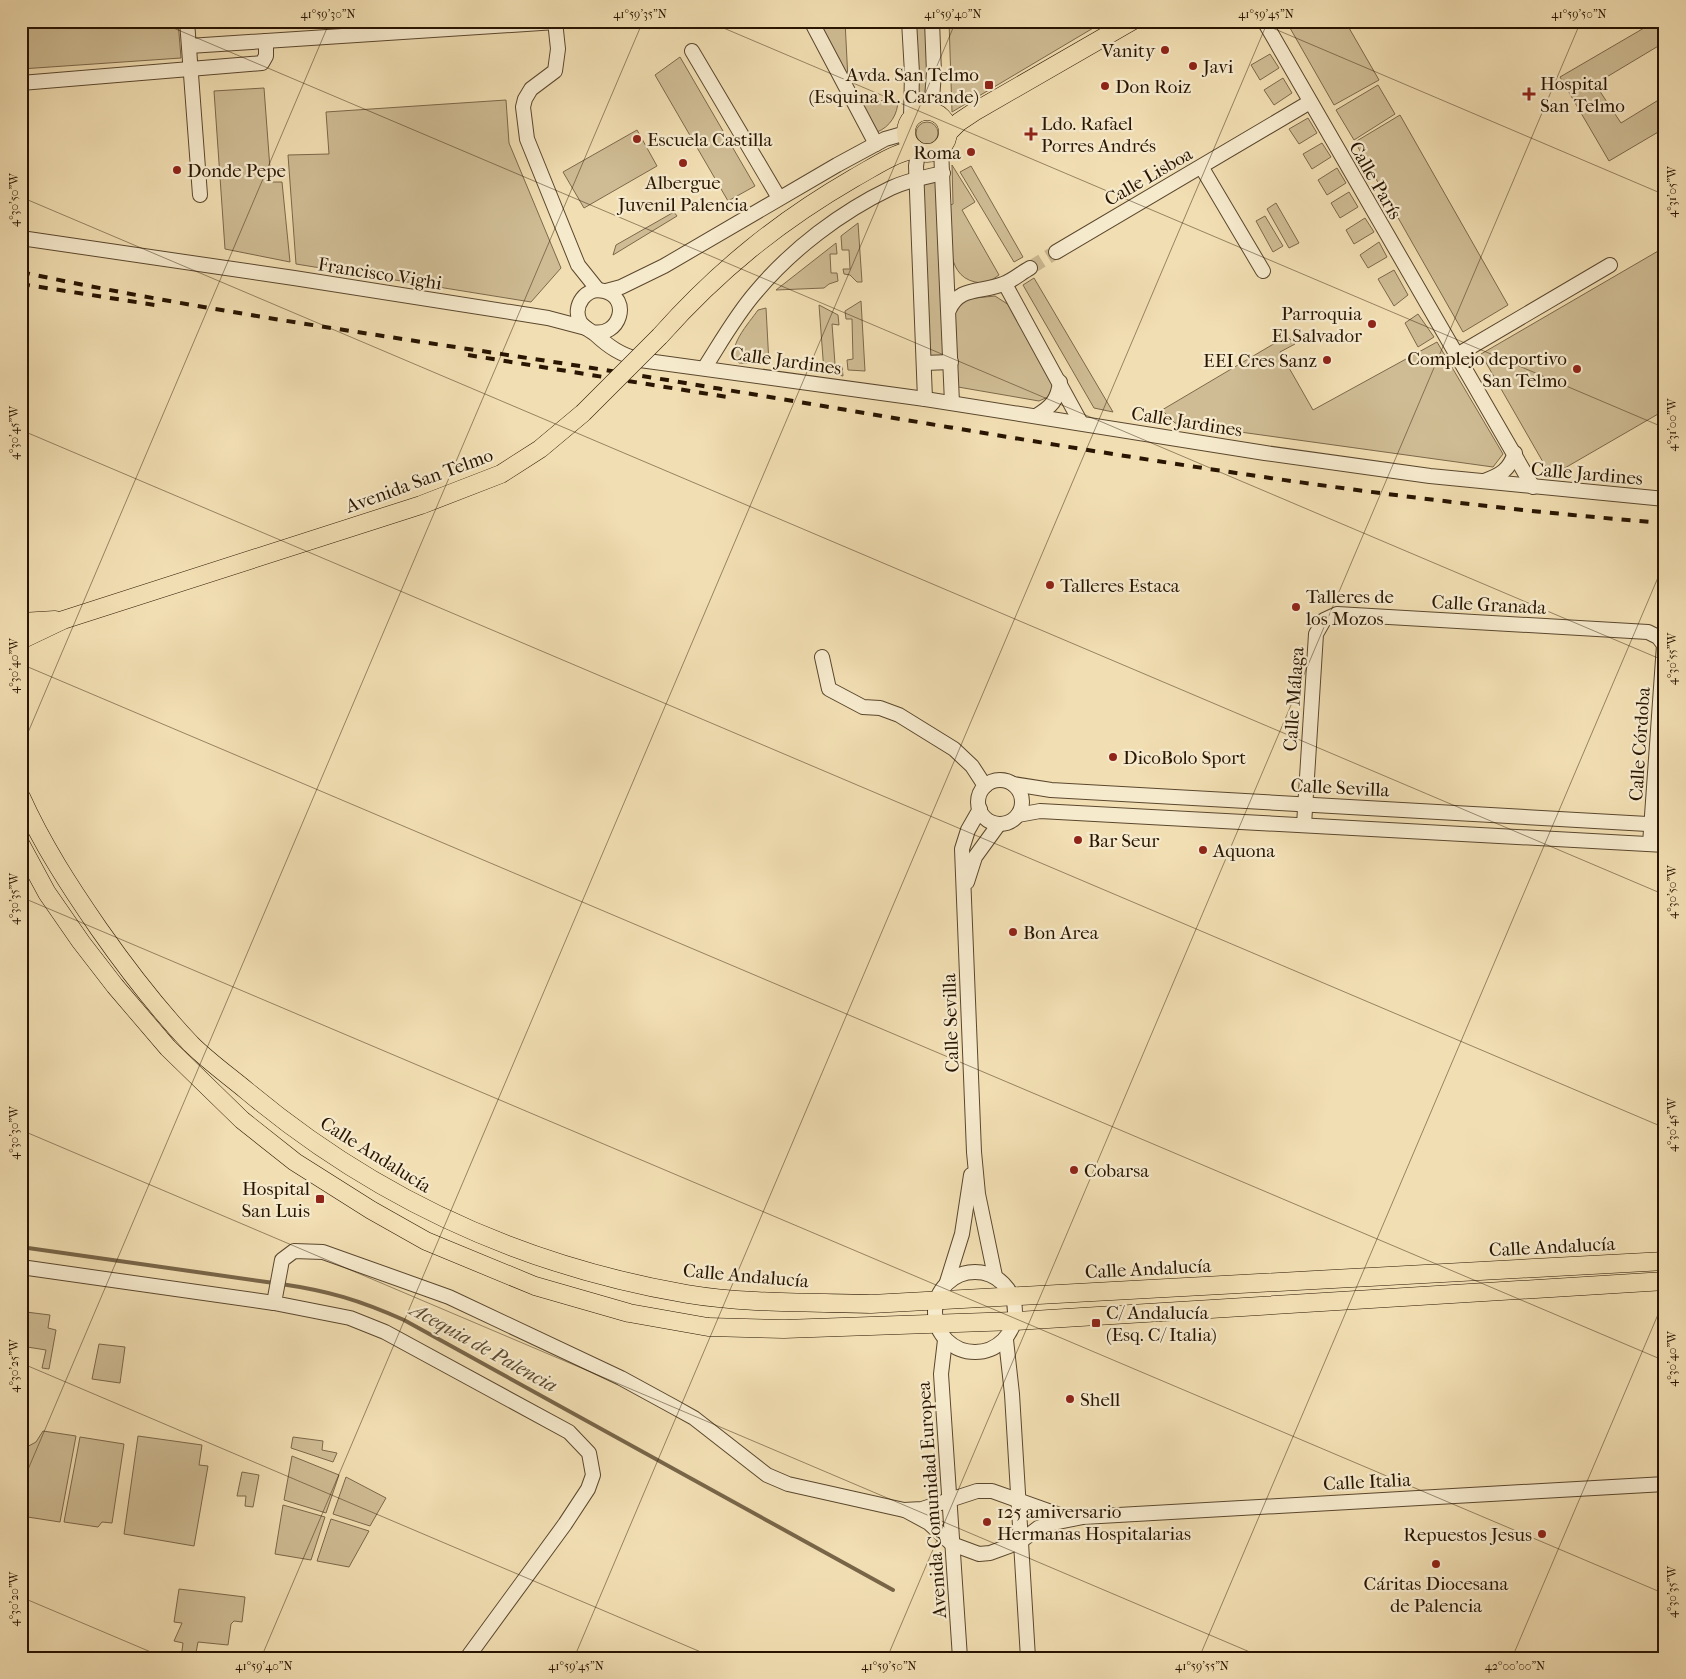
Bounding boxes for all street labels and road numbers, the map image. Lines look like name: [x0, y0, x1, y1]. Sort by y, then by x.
street label: Calle París: [1344, 138, 1406, 223]
street label: Calle Lisboa: [1101, 143, 1197, 211]
street label: Francisco Vighi: [316, 253, 444, 295]
street label: Calle Jardines: [729, 342, 843, 380]
street label: Calle Jardines: [1130, 402, 1244, 442]
street label: Avenida San Telmo: [342, 444, 496, 518]
street label: Calle Jardines: [1530, 458, 1644, 490]
street label: Calle Granada: [1431, 591, 1547, 619]
street label: Calle Málaga: [1279, 646, 1309, 752]
street label: Calle Córdoba: [1625, 686, 1655, 802]
street label: Calle Sevilla: [1290, 774, 1390, 802]
street label: Calle Sevilla: [938, 973, 964, 1073]
street label: Calle Andalucía: [316, 1112, 435, 1198]
street label: Calle Andalucía: [1488, 1233, 1616, 1261]
street label: Calle Andalucía: [1084, 1255, 1212, 1283]
street label: Calle Andalucía: [682, 1260, 810, 1292]
street label: Avenida Comunidad Europea: [913, 1381, 951, 1620]
street label: Calle Italia: [1323, 1469, 1412, 1495]

